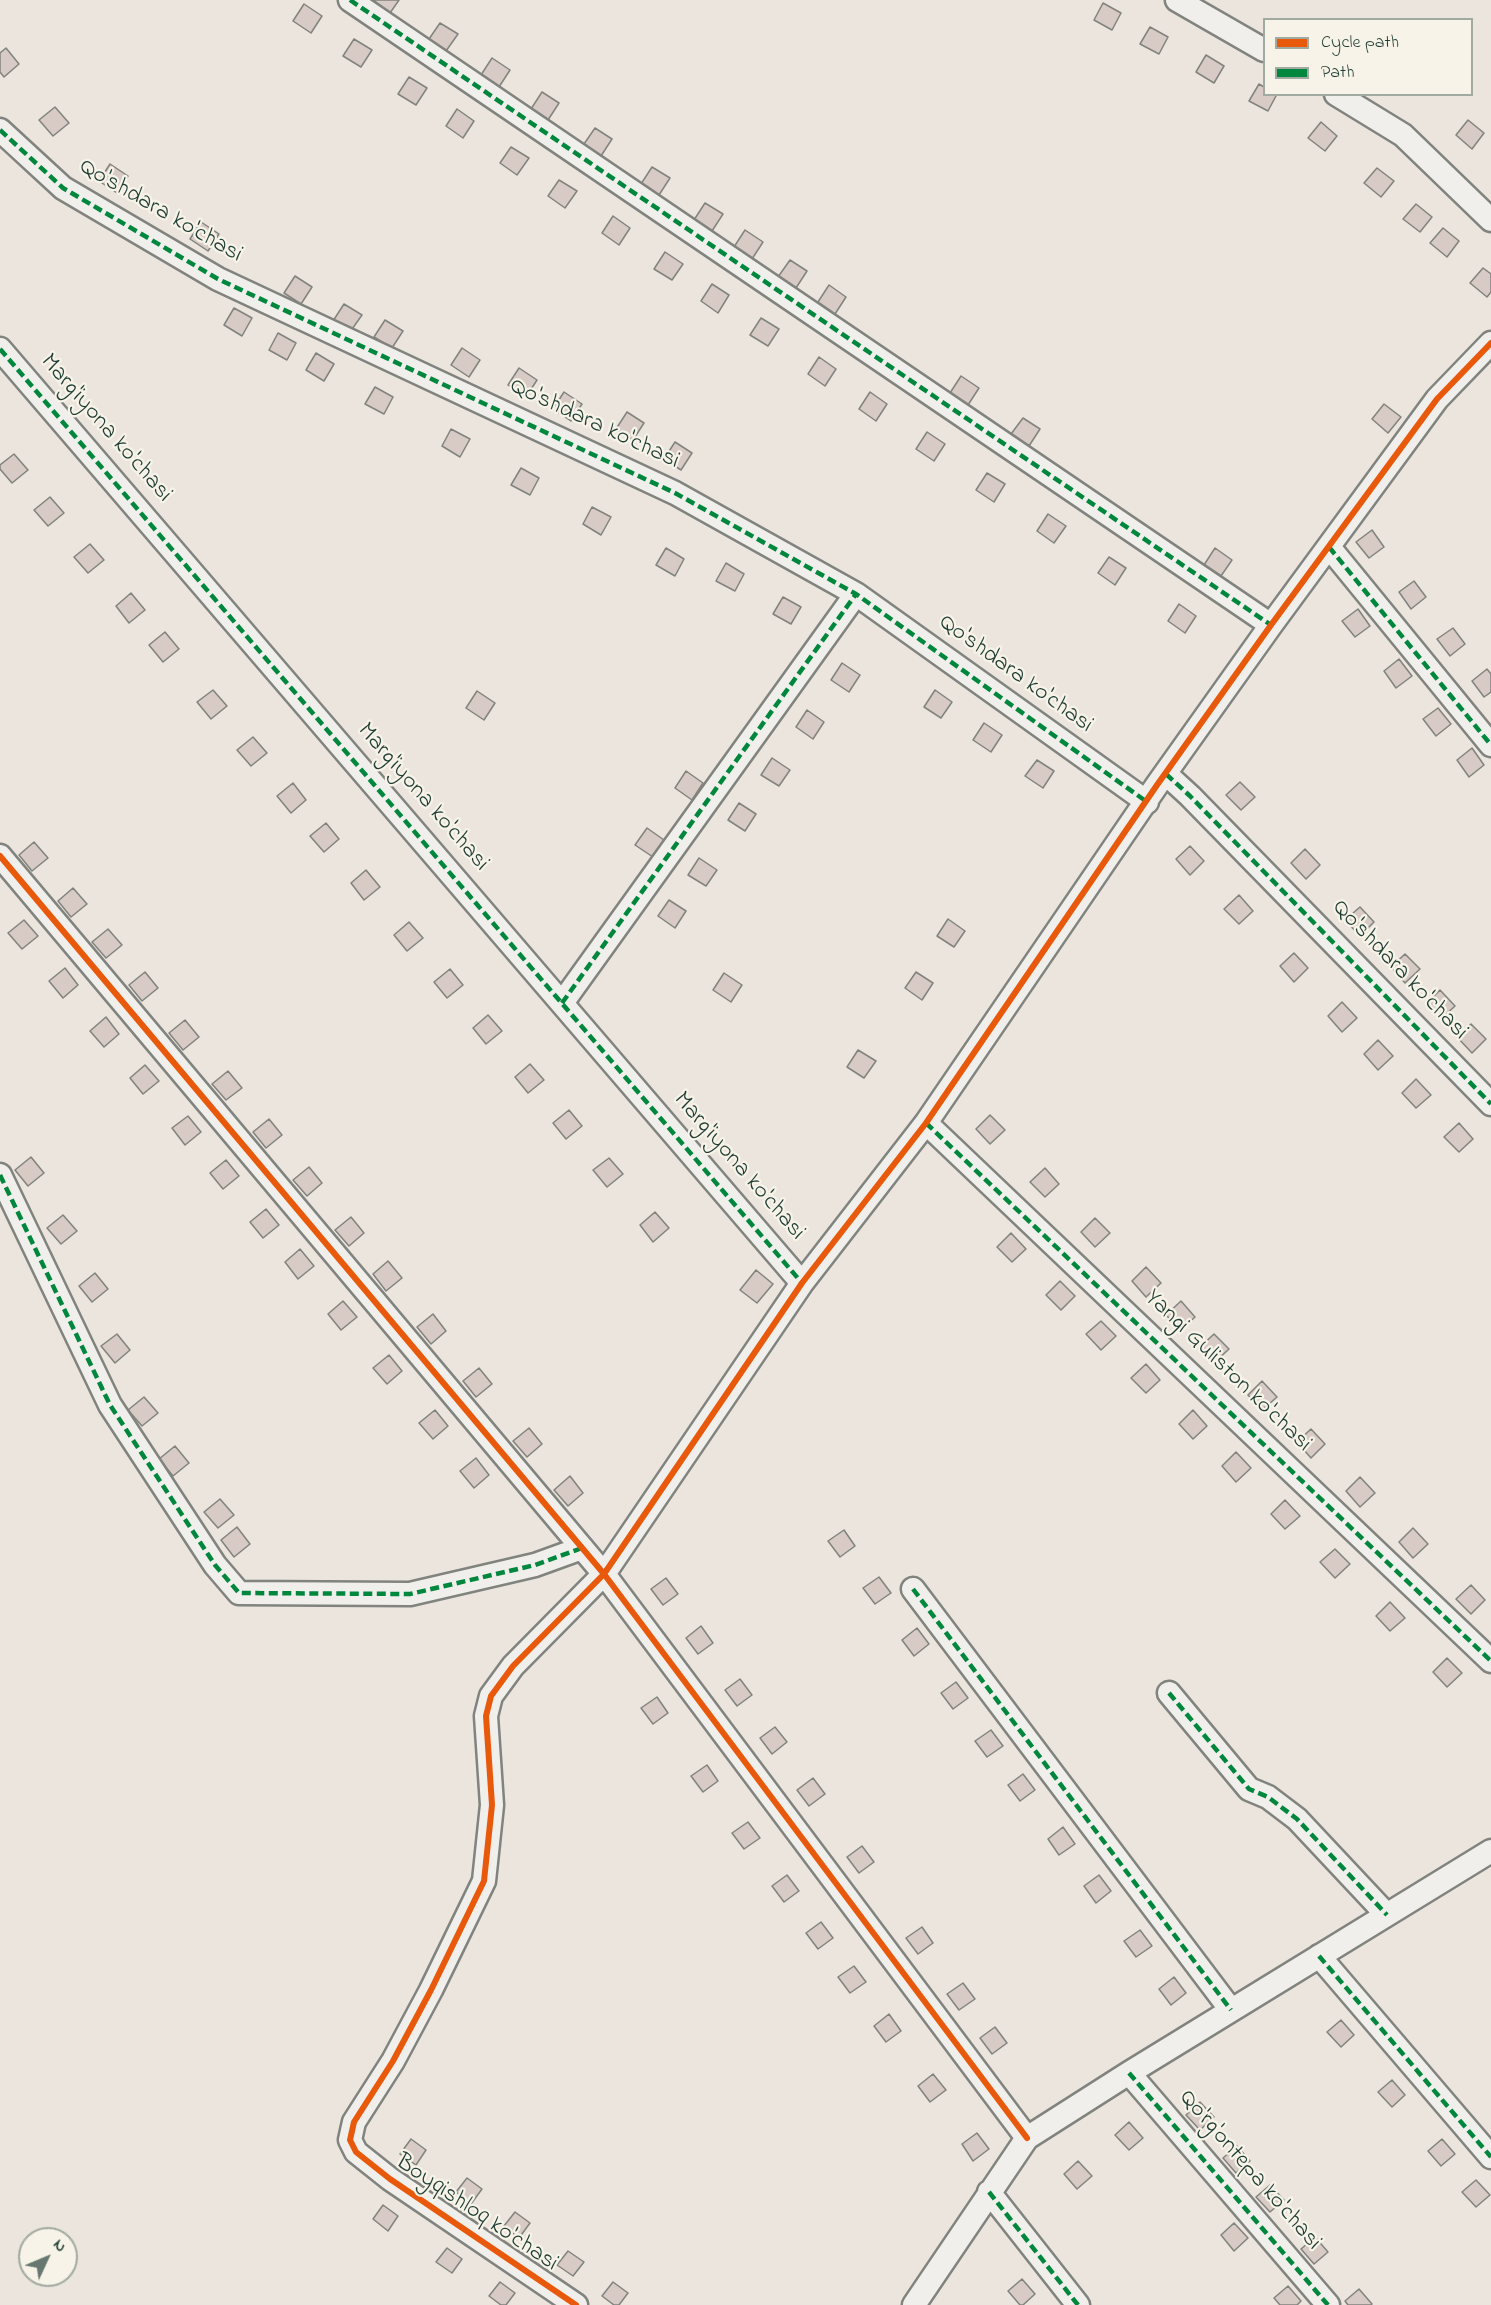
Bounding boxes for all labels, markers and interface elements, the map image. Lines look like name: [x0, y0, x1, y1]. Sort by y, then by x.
legend: [1263, 18, 1473, 96]
text: Cycle path: [1321, 30, 1399, 56]
text: Path: [1321, 60, 1355, 86]
street label: Qo'shdara ko'chasi: [73, 154, 247, 270]
street label: Marg'iyona ko'chasi: [33, 349, 177, 509]
street label: Qo'shdara ko'chasi: [505, 373, 683, 477]
street label: Qo'shdara ko'chasi: [932, 609, 1098, 741]
street label: Marg'iyona ko'chasi: [350, 718, 494, 878]
street label: Qo'shdara ko'chasi: [1325, 895, 1473, 1047]
street label: Marg'iyona ko'chasi: [666, 1087, 810, 1247]
street label: Yangi Guliston ko'chasi: [1137, 1285, 1317, 1459]
street label: Qo'rg'ontepa ko'chasi: [1171, 2085, 1327, 2257]
street label: Boyqishloq ko'chasi: [389, 2149, 563, 2279]
north arrow: [18, 2227, 78, 2287]
text: N: [47, 2234, 72, 2258]

